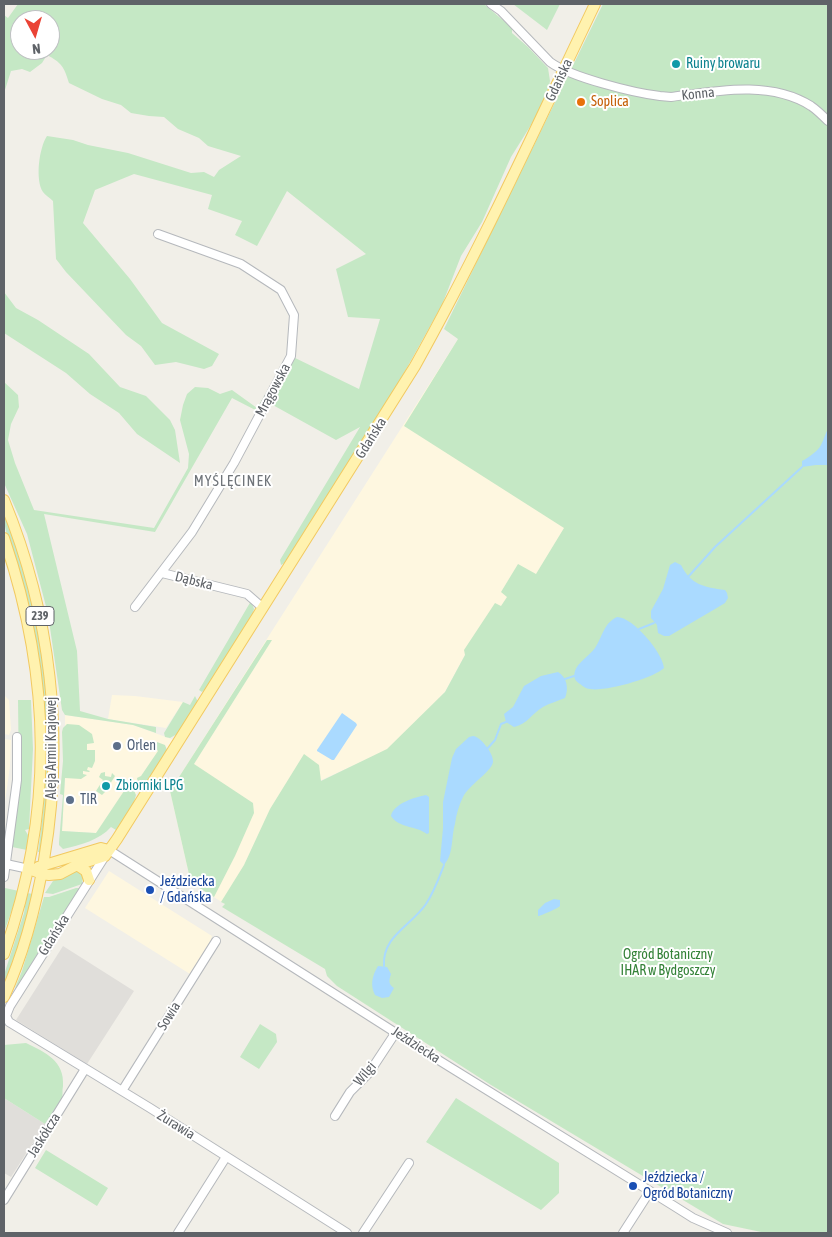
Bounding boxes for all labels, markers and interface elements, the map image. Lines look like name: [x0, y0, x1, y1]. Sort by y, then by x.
north arrow: [10, 10, 60, 60]
text: N: [32, 41, 41, 57]
street label: Gdańska: [542, 56, 576, 104]
place label: Ruiny browaru: [686, 56, 760, 72]
marker: Ruiny browaru: [670, 58, 682, 70]
street label: Konna: [681, 84, 715, 104]
place label: Soplica: [591, 94, 629, 110]
marker: Soplica: [575, 96, 587, 108]
street label: Mrągowska: [252, 360, 294, 420]
street label: Gdańska: [352, 414, 390, 462]
district label: MYŚLĘCINEK: [193, 472, 273, 490]
street label: Dąbska: [173, 568, 215, 594]
road number: 239: [26, 606, 54, 626]
street label: Aleja Armii Krajowej: [44, 697, 60, 799]
place label: Orlen: [127, 738, 156, 754]
marker: Orlen: [111, 740, 123, 752]
place label: Zbiorniki LPG: [116, 778, 183, 794]
marker: Zbiorniki LPG: [100, 780, 112, 792]
place label: TIR: [80, 792, 97, 808]
marker: TIR: [64, 794, 76, 806]
place label: Jeździecka / Gdańska: [160, 874, 215, 906]
marker: Jeździecka / Gdańska: [144, 884, 156, 896]
street label: Gdańska: [35, 911, 73, 959]
park label: Ogród Botaniczny IHAR w Bydgoszczy: [621, 947, 715, 980]
street label: Sowia: [154, 999, 184, 1033]
street label: Jeździecka: [388, 1023, 444, 1067]
street label: Wilgi: [350, 1059, 380, 1089]
street label: Żurawia: [154, 1107, 198, 1143]
street label: Jaskółcza: [24, 1110, 64, 1160]
place label: Jeździecka / Ogród Botaniczny: [643, 1170, 733, 1202]
marker: Jeździecka / Ogród Botaniczny: [627, 1180, 639, 1192]

